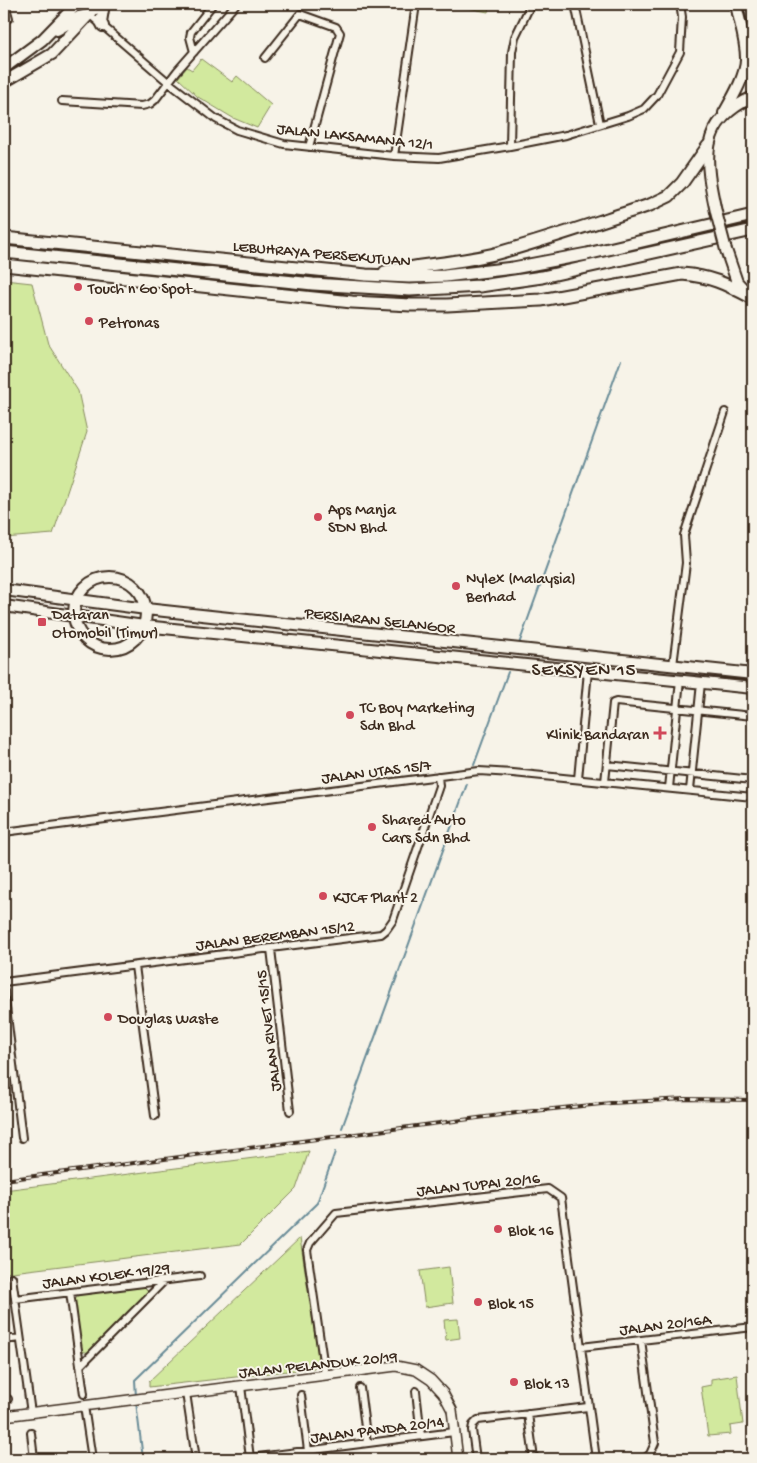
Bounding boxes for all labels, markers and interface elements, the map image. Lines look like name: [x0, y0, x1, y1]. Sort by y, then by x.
street label: JALAN LAKSAMANA 12/1: [275, 121, 434, 156]
street label: LEBUHRAYA PERSEKUTUAN: [232, 238, 412, 273]
marker: Touch n Go Spot: [72, 281, 84, 293]
place label: Touch n Go Spot: [87, 281, 193, 300]
marker: Petronas: [83, 315, 95, 327]
place label: Petronas: [98, 315, 160, 334]
place label: Aps Manja SDN Bhd: [328, 502, 397, 539]
marker: Aps Manja SDN Bhd: [312, 511, 324, 523]
place label: Nylex (Malaysia) Berhad: [465, 571, 576, 608]
marker: Nylex (Malaysia) Berhad: [450, 580, 462, 592]
street label: PERSIARAN SELANGOR: [302, 605, 456, 640]
place label: Dataran Otomobil (Timur): [51, 607, 159, 644]
marker: Dataran Otomobil (Timur): [36, 616, 48, 628]
district label: SEKSYEN 15: [531, 660, 637, 683]
place label: TC Boy Marketing Sdn Bhd: [359, 700, 475, 737]
marker: TC Boy Marketing Sdn Bhd: [344, 709, 356, 721]
marker: Klinik Bandaran: [653, 726, 667, 740]
place label: Klinik Bandaran: [546, 727, 649, 746]
street label: JALAN UTAS 15/7: [320, 757, 433, 790]
place label: Shared Auto Cars Sdn Bhd: [382, 812, 471, 849]
marker: Shared Auto Cars Sdn Bhd: [366, 821, 378, 833]
marker: KJCF Plant 2: [317, 890, 329, 902]
place label: KJCF Plant 2: [333, 890, 418, 909]
street label: JALAN BEREMBAN 15/12: [195, 918, 356, 957]
street label: JALAN RIVET 15/15: [254, 969, 287, 1092]
marker: Douglas Waste: [102, 1011, 114, 1023]
place label: Douglas Waste: [117, 1011, 219, 1030]
street label: JALAN TUPAI 20/16: [416, 1170, 542, 1202]
marker: Blok 16: [492, 1223, 504, 1235]
place label: Blok 16: [507, 1223, 554, 1242]
street label: JALAN KOLEK 19/29: [41, 1260, 171, 1295]
marker: Blok 15: [472, 1296, 484, 1308]
place label: Blok 15: [487, 1296, 534, 1315]
street label: JALAN 20/16A: [618, 1311, 714, 1342]
street label: JALAN PELANDUK 20/19: [238, 1349, 399, 1384]
marker: Blok 13: [508, 1376, 520, 1388]
place label: Blok 13: [523, 1376, 570, 1395]
street label: JALAN PANDA 20/14: [309, 1414, 446, 1449]

